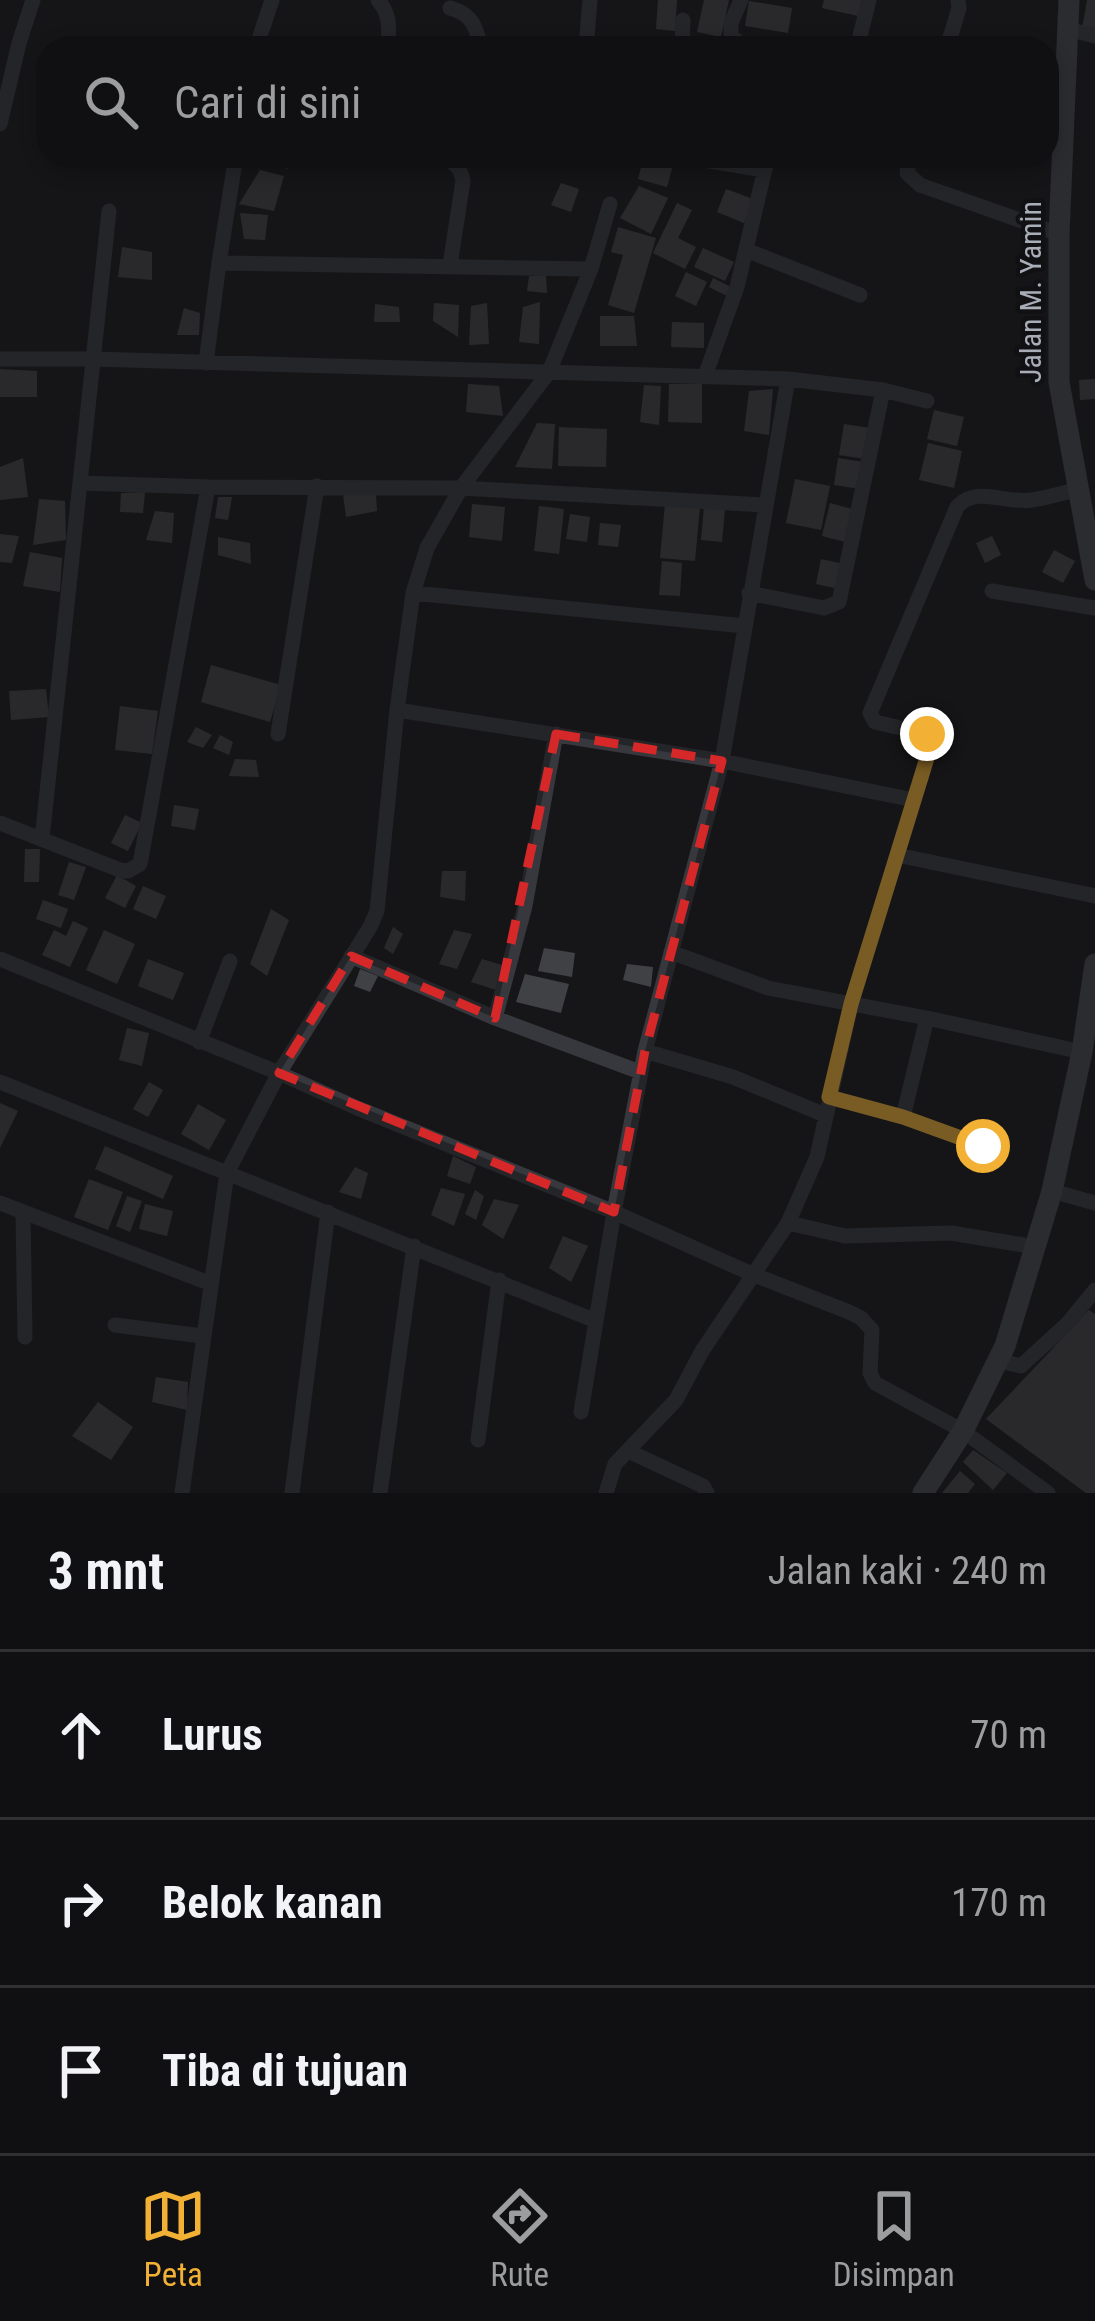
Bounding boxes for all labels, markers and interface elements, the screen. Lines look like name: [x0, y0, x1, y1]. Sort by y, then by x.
search box: [36, 36, 1059, 168]
icon: search: [78, 69, 144, 135]
text: Cari di sini: [174, 76, 361, 129]
street label: Jalan M. Yamin: [1013, 201, 1048, 383]
route end: [900, 707, 954, 761]
route start: [956, 1119, 1010, 1173]
text: 3 mnt: [48, 1542, 164, 1601]
text: Jalan kaki · 240 m: [768, 1548, 1047, 1594]
icon: ahead: [48, 1702, 114, 1768]
text: Lurus: [162, 1708, 263, 1761]
text: 70 m: [970, 1712, 1047, 1758]
icon: right: [48, 1870, 114, 1936]
text: Belok kanan: [162, 1876, 383, 1929]
text: 170 m: [951, 1880, 1047, 1926]
icon: arrive: [48, 2038, 114, 2104]
text: Tiba di tujuan: [162, 2044, 408, 2097]
tab: Peta: [140, 2183, 206, 2294]
tab: Rute: [487, 2183, 553, 2294]
tab: Disimpan: [833, 2183, 955, 2294]

